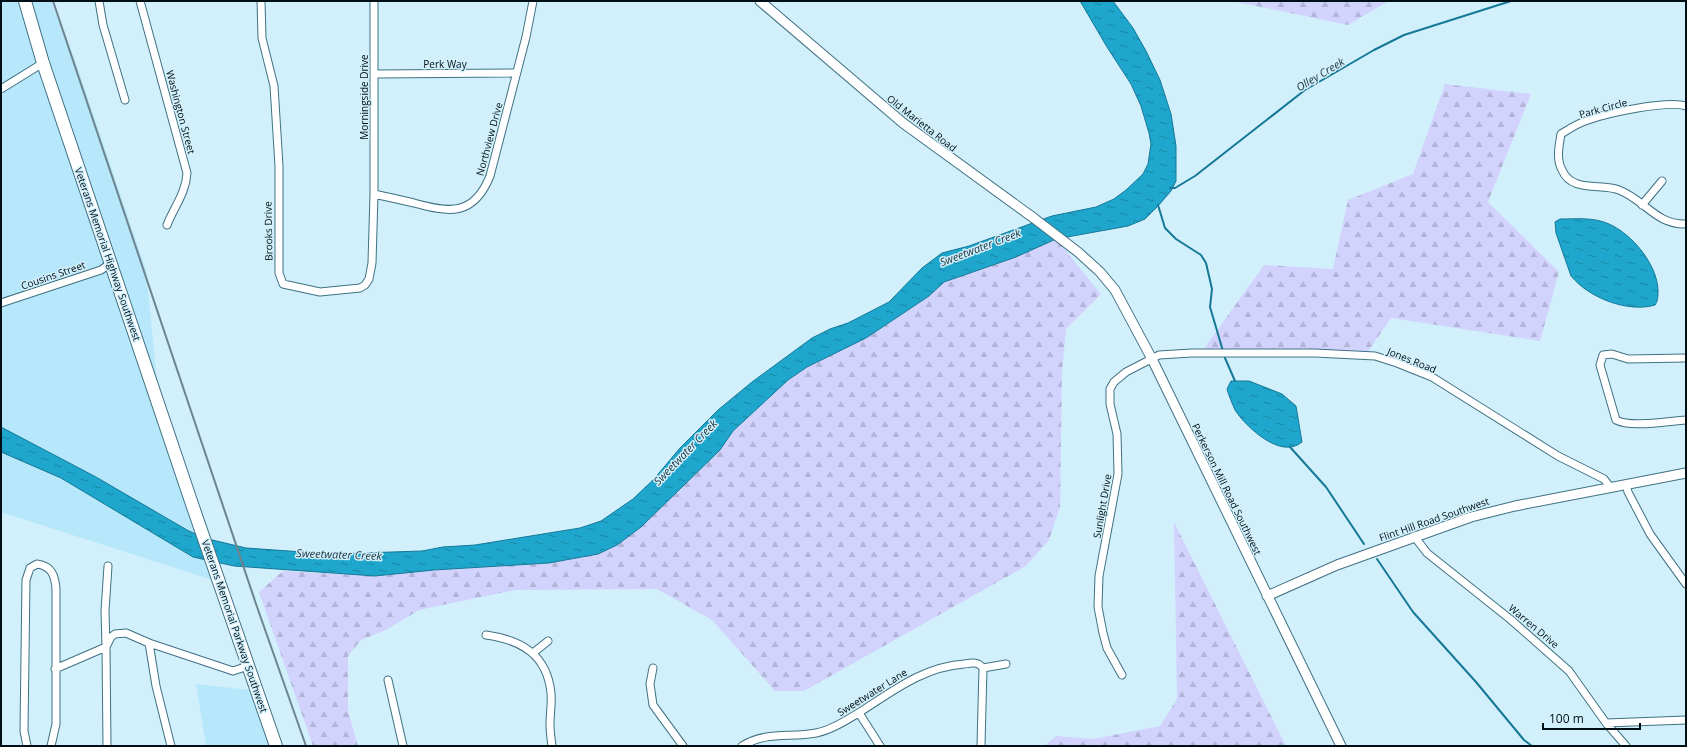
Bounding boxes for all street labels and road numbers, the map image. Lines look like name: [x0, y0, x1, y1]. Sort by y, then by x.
street label: Morningside Drive: [357, 54, 371, 140]
street label: Perk Way: [423, 57, 468, 71]
street label: Washington Street: [163, 69, 199, 156]
street label: Old Marietta Road: [884, 91, 960, 155]
street label: Park Circle: [1577, 95, 1629, 121]
street label: Northview Drive: [472, 100, 506, 177]
street label: Veterans Memorial Highway Southwest: [72, 165, 144, 343]
street label: Brooks Drive: [260, 201, 276, 261]
street label: Cousins Street: [19, 257, 87, 293]
street label: Jones Road: [1384, 343, 1439, 376]
street label: Perkerson Mill Road Southwest: [1189, 421, 1265, 558]
street label: Sunlight Drive: [1089, 472, 1115, 539]
street label: Flint Hill Road Southwest: [1377, 493, 1491, 544]
street label: Veterans Memorial Parkway Southwest: [199, 538, 271, 715]
street label: Warren Drive: [1506, 601, 1562, 651]
street label: Sweetwater Lane: [834, 665, 910, 719]

